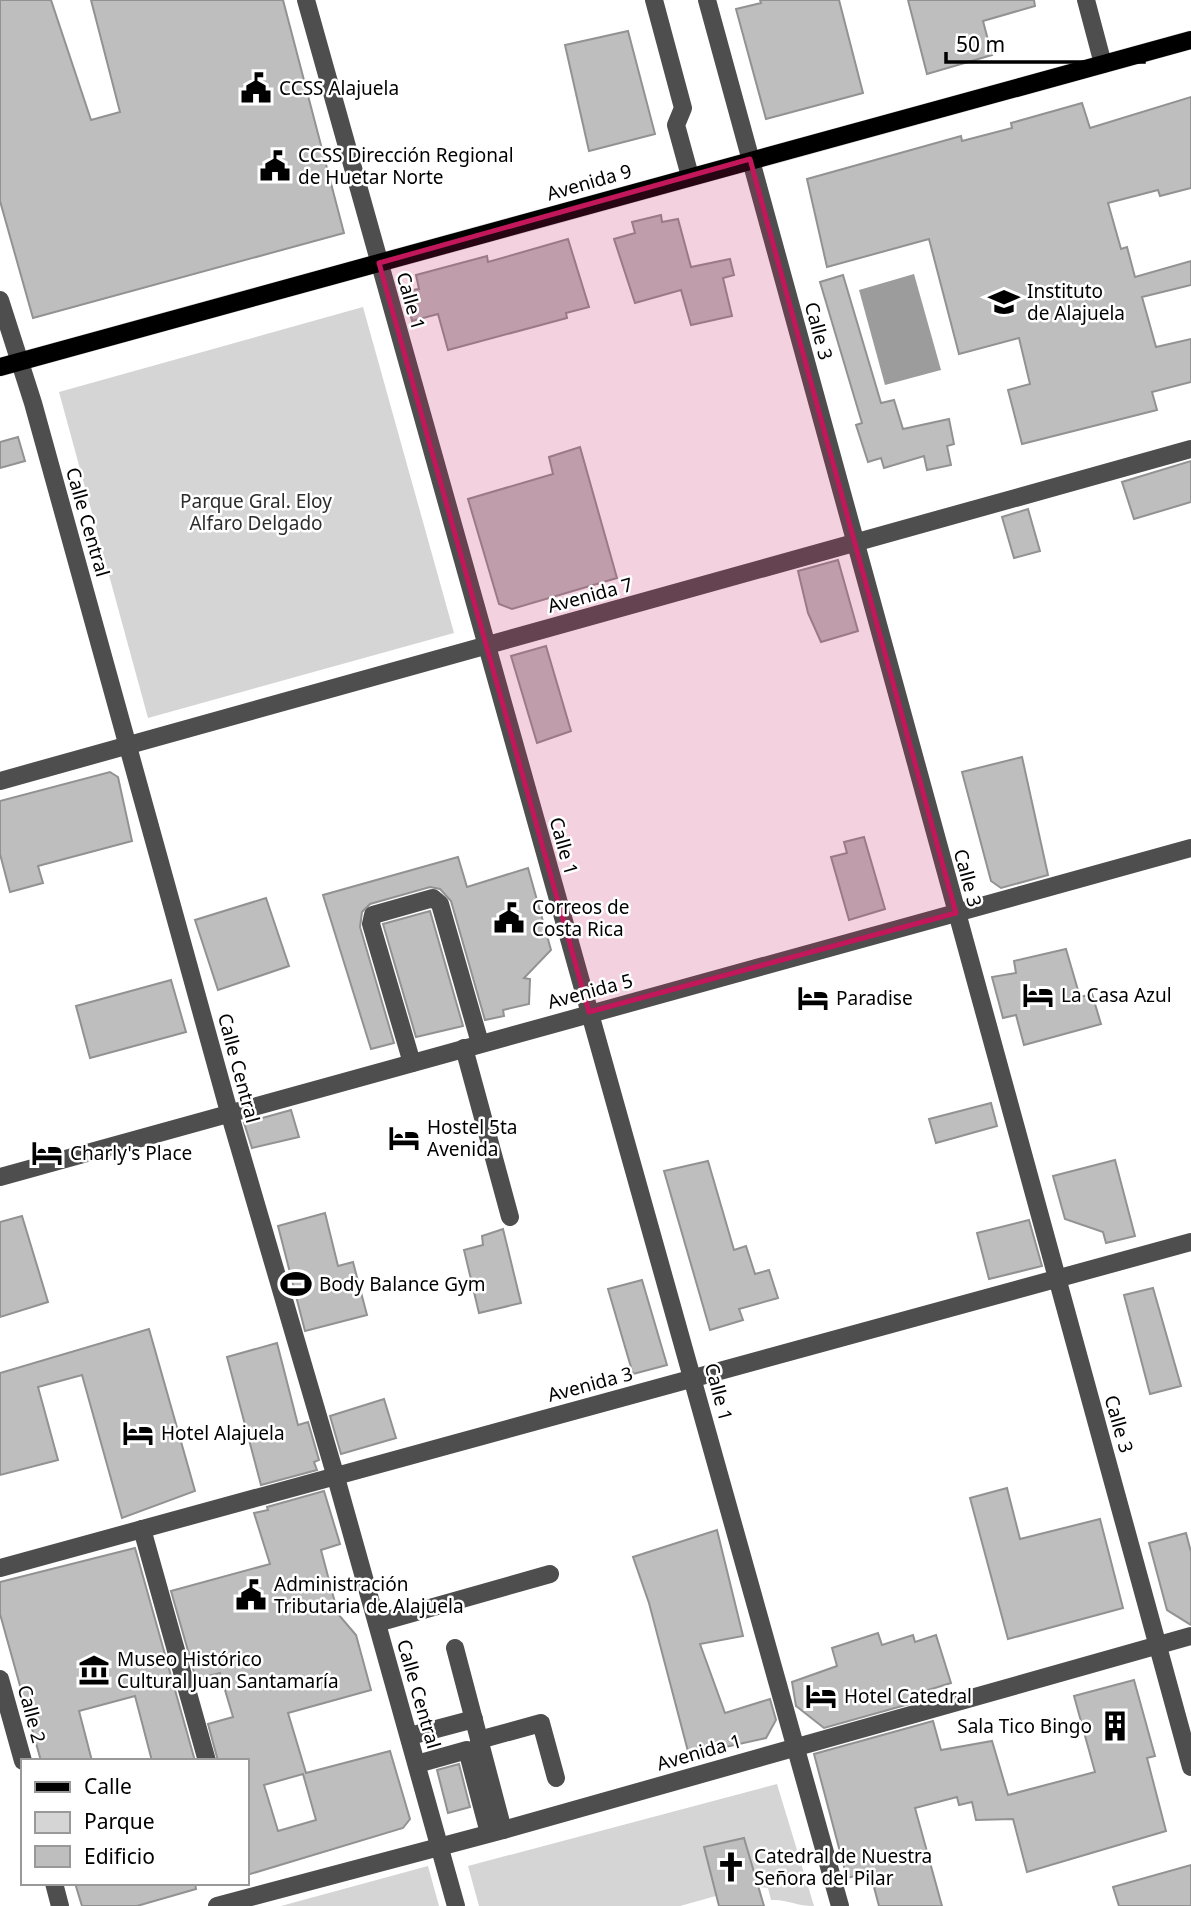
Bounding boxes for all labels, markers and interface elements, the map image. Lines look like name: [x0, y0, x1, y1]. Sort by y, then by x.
scale bar: [946, 21, 1144, 65]
text: 50 m: [956, 30, 1005, 58]
public building icon: CCSS Alajuela: [239, 71, 273, 105]
place label: CCSS Alajuela: [279, 75, 399, 101]
place label: CCSS Dirección Regional de Huetar Norte: [298, 142, 514, 190]
public building icon: CCSS Dirección Regional de Huetar Norte: [258, 149, 292, 183]
street label: Avenida 9: [543, 157, 635, 207]
street label: Calle 1: [390, 269, 432, 333]
place label: Instituto de Alajuela: [1027, 278, 1125, 326]
school or university icon: Instituto de Alajuela: [987, 285, 1021, 319]
street label: Calle 3: [799, 299, 839, 363]
street label: Calle Central: [60, 464, 116, 580]
park label: Parque Gral. Eloy Alfaro Delgado: [180, 488, 332, 536]
street label: Avenida 7: [544, 571, 636, 619]
street label: Calle 1: [543, 814, 585, 878]
street label: Calle 3: [948, 846, 988, 910]
place label: Correos de Costa Rica: [532, 894, 629, 942]
public building icon: Correos de Costa Rica: [492, 901, 526, 935]
street label: Avenida 5: [544, 967, 636, 1015]
hotel icon: La Casa Azul: [1021, 978, 1055, 1012]
hotel icon: Paradise: [796, 981, 830, 1015]
place label: La Casa Azul: [1061, 982, 1172, 1008]
place label: Paradise: [836, 985, 913, 1011]
street label: Calle Central: [212, 1010, 266, 1126]
place label: Hostel 5ta Avenida: [427, 1114, 517, 1162]
hotel icon: Hostel 5ta Avenida: [387, 1121, 421, 1155]
hotel icon: Charly's Place: [30, 1136, 64, 1170]
place label: Charly's Place: [70, 1140, 192, 1166]
sports icon: Body Balance Gym: [279, 1267, 313, 1301]
place label: Body Balance Gym: [319, 1271, 486, 1297]
street label: Avenida 3: [544, 1360, 636, 1408]
street label: Calle 1: [699, 1360, 739, 1424]
street label: Calle 3: [1098, 1392, 1140, 1456]
hotel icon: Hotel Alajuela: [121, 1416, 155, 1450]
place label: Hotel Alajuela: [161, 1420, 285, 1446]
place label: Administración Tributaria de Alajuela: [274, 1571, 464, 1619]
public building icon: Administración Tributaria de Alajuela: [234, 1578, 268, 1612]
street label: Calle Central: [391, 1636, 447, 1752]
place label: Museo Histórico Cultural Juan Santamaría: [117, 1646, 339, 1694]
museum icon: Museo Histórico Cultural Juan Santamaría: [77, 1653, 111, 1687]
hotel icon: Hotel Catedral: [804, 1679, 838, 1713]
street label: Calle 2: [12, 1682, 52, 1746]
place label: Hotel Catedral: [844, 1683, 972, 1709]
building icon: Sala Tico Bingo: [1098, 1709, 1132, 1743]
place label: Sala Tico Bingo: [957, 1713, 1092, 1739]
street label: Avenida 1: [653, 1727, 745, 1777]
legend: [21, 1759, 248, 1885]
text: Calle: [84, 1772, 132, 1800]
text: Parque: [84, 1807, 154, 1835]
text: Edificio: [84, 1842, 155, 1870]
place label: Catedral de Nuestra Señora del Pilar: [754, 1843, 932, 1891]
church icon: Catedral de Nuestra Señora del Pilar: [714, 1850, 748, 1884]

